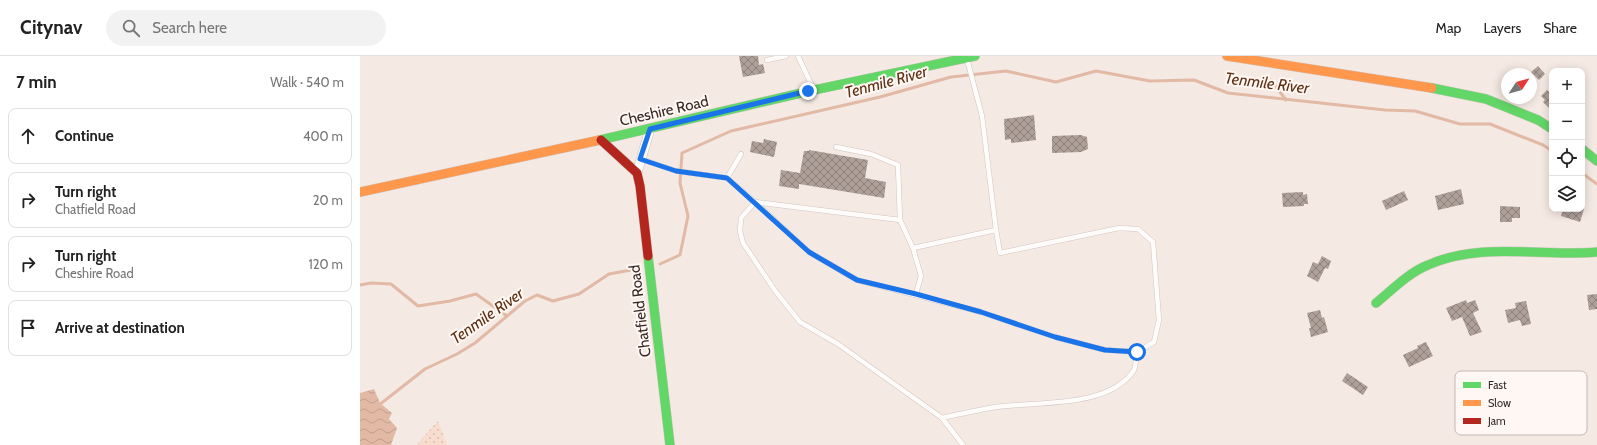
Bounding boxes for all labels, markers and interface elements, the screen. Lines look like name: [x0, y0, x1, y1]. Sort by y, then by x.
search box: [106, 10, 386, 46]
text: Citynav: [20, 16, 82, 39]
icon: search: [120, 17, 142, 39]
text: Search here: [152, 19, 227, 37]
text: Map: [1436, 19, 1461, 37]
text: Layers: [1483, 19, 1521, 37]
text: Share: [1543, 19, 1577, 37]
water label: Tenmile River: [843, 62, 930, 102]
water label: Tenmile River: [1224, 68, 1311, 98]
north arrow: [1501, 68, 1537, 104]
map controls: [1549, 68, 1585, 212]
button: +: [1549, 68, 1585, 104]
text: 7 min: [16, 72, 57, 92]
text: Walk · 540 m: [270, 74, 344, 90]
route end: [799, 82, 817, 100]
street label: Cheshire Road: [618, 92, 710, 130]
button: −: [1549, 104, 1585, 140]
icon: ahead: [17, 125, 39, 147]
text: Continue: [55, 127, 114, 145]
text: 400 m: [303, 128, 343, 144]
button: locate: [1549, 140, 1585, 176]
button: layers: [1549, 176, 1585, 212]
text: Turn right: [55, 183, 116, 201]
icon: right: [17, 189, 39, 211]
text: 20 m: [313, 192, 343, 208]
text: Chatfield Road: [55, 201, 136, 217]
text: Turn right: [55, 247, 116, 265]
icon: right: [17, 253, 39, 275]
text: 120 m: [309, 256, 343, 272]
street label: Chatfield Road: [625, 264, 655, 358]
text: Cheshire Road: [55, 265, 134, 281]
water label: Tenmile River: [447, 283, 528, 348]
icon: arrive: [17, 317, 39, 339]
text: Arrive at destination: [55, 319, 185, 337]
route start: [1128, 343, 1146, 361]
legend: [1455, 371, 1587, 435]
text: Fast: [1488, 378, 1507, 392]
text: Slow: [1488, 396, 1511, 410]
text: Jam: [1487, 414, 1506, 428]

